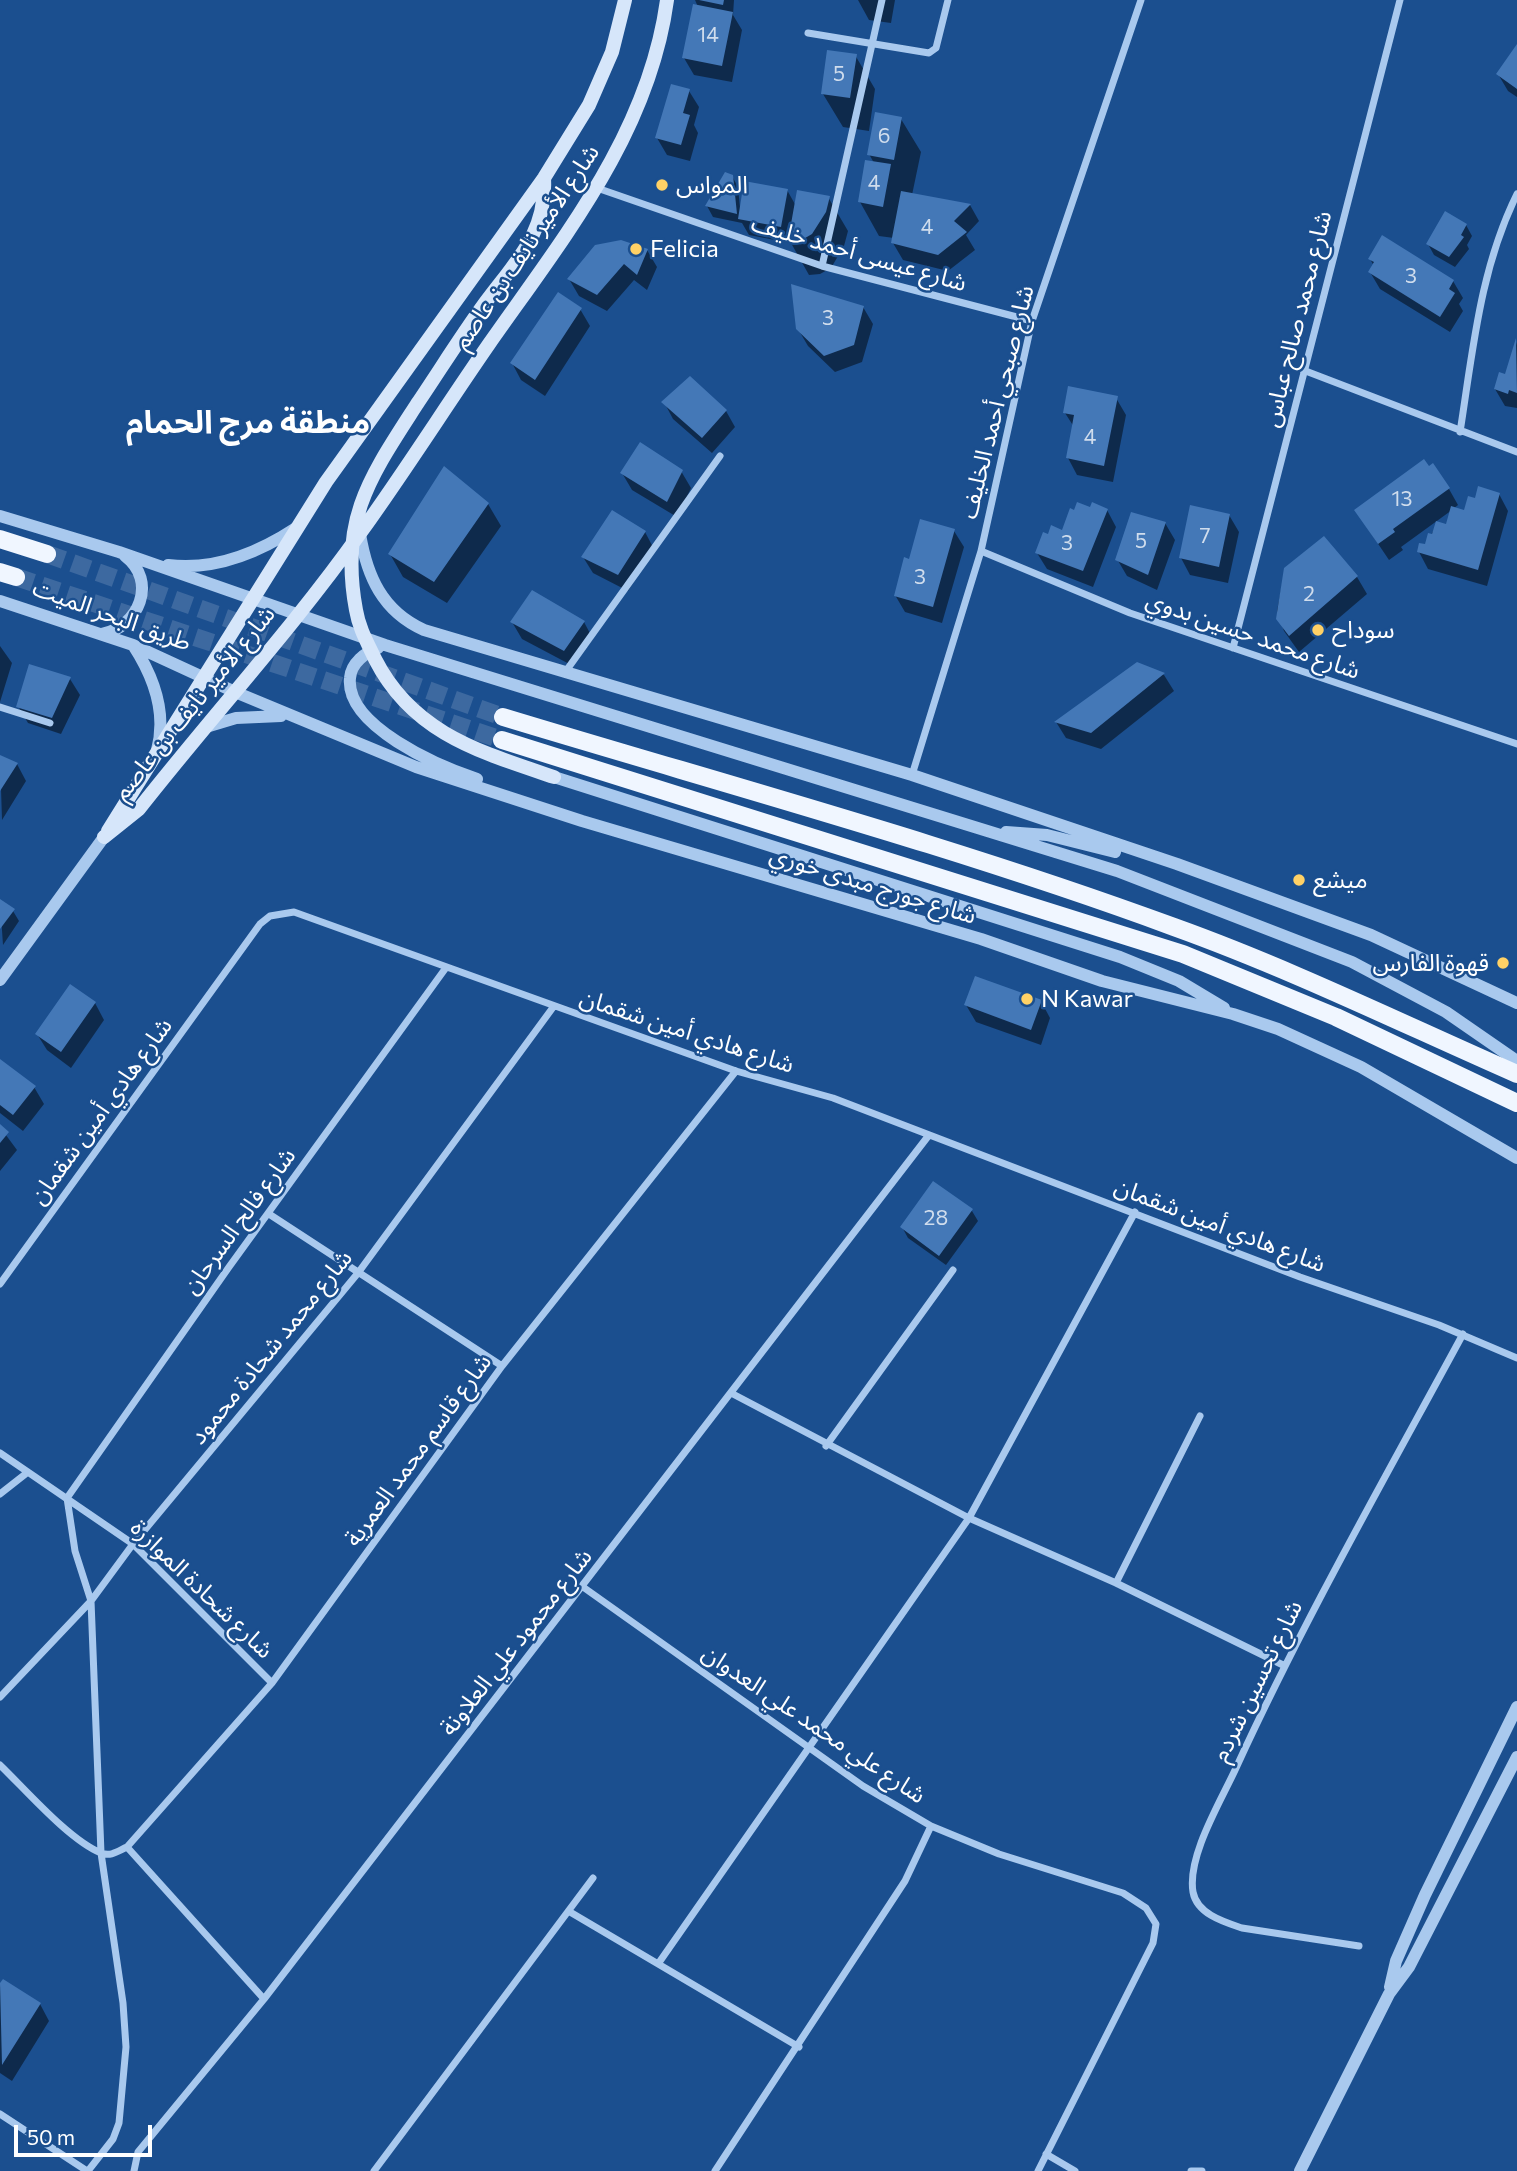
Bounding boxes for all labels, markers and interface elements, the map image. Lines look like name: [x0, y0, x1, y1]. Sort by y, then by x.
house number: 14: [697, 22, 719, 48]
house number: 5: [833, 61, 845, 87]
house number: 6: [878, 123, 890, 149]
street label: شارع الأمير نايف بن عاصم: [447, 139, 605, 355]
house number: 4: [868, 170, 880, 196]
place label: المواس: [676, 171, 748, 199]
marker: المواس: [654, 177, 670, 193]
street label: شارع عيسى أحمد خليف: [748, 208, 970, 298]
street label: شارع محمد صالح عباس: [1256, 208, 1338, 430]
house number: 4: [921, 214, 933, 240]
place label: Felicia: [650, 235, 719, 263]
marker: Felicia: [628, 241, 644, 257]
house number: 3: [1405, 263, 1417, 289]
street label: شارع صبحي أحمد الخليف: [954, 282, 1040, 522]
house number: 3: [822, 305, 834, 331]
district label: منطقة مرج الحمام: [126, 403, 370, 441]
house number: 4: [1084, 424, 1096, 450]
house number: 13: [1392, 486, 1412, 512]
house number: 7: [1199, 523, 1211, 549]
house number: 5: [1135, 528, 1147, 554]
house number: 3: [1061, 530, 1073, 556]
house number: 3: [914, 564, 926, 590]
street label: طريق البحر الميت: [29, 573, 195, 657]
house number: 2: [1303, 581, 1315, 607]
street label: شارع محمد حسين بدوي: [1142, 585, 1364, 685]
street label: شارع الأمير نايف بن عاصم: [107, 600, 281, 806]
place label: سوداح: [1332, 616, 1395, 644]
marker: سوداح: [1310, 622, 1326, 638]
street label: شارع جورج مبدى خوري: [766, 840, 980, 930]
place label: ميشع: [1313, 866, 1368, 894]
marker: ميشع: [1291, 872, 1307, 888]
place label: قهوة الفارس: [1373, 949, 1489, 977]
marker: قهوة الفارس: [1495, 955, 1511, 971]
street label: شارع هادي أمين شقمان: [576, 983, 798, 1079]
place label: N Kawar: [1041, 985, 1133, 1013]
marker: N Kawar: [1019, 991, 1035, 1007]
street label: شارع هادي أمين شقمان: [24, 1012, 178, 1210]
street label: شارع فالح السرحان: [176, 1142, 302, 1300]
street label: شارع هادي أمين شقمان: [1110, 1171, 1330, 1279]
house number: 28: [924, 1205, 948, 1231]
street label: شارع محمد شحادة محمود: [184, 1244, 358, 1450]
street label: شارع قاسم محمد العمرية: [338, 1348, 498, 1552]
street label: شارع شحادة الموازرة: [125, 1514, 279, 1664]
street label: شارع محمود علي العلاونة: [434, 1543, 598, 1741]
street label: شارع تحسين شردم: [1205, 1596, 1309, 1766]
street label: شارع علي محمد علي العدوان: [697, 1638, 931, 1810]
scale bar: [18, 2112, 156, 2156]
text: 50 m: [27, 2124, 75, 2149]

